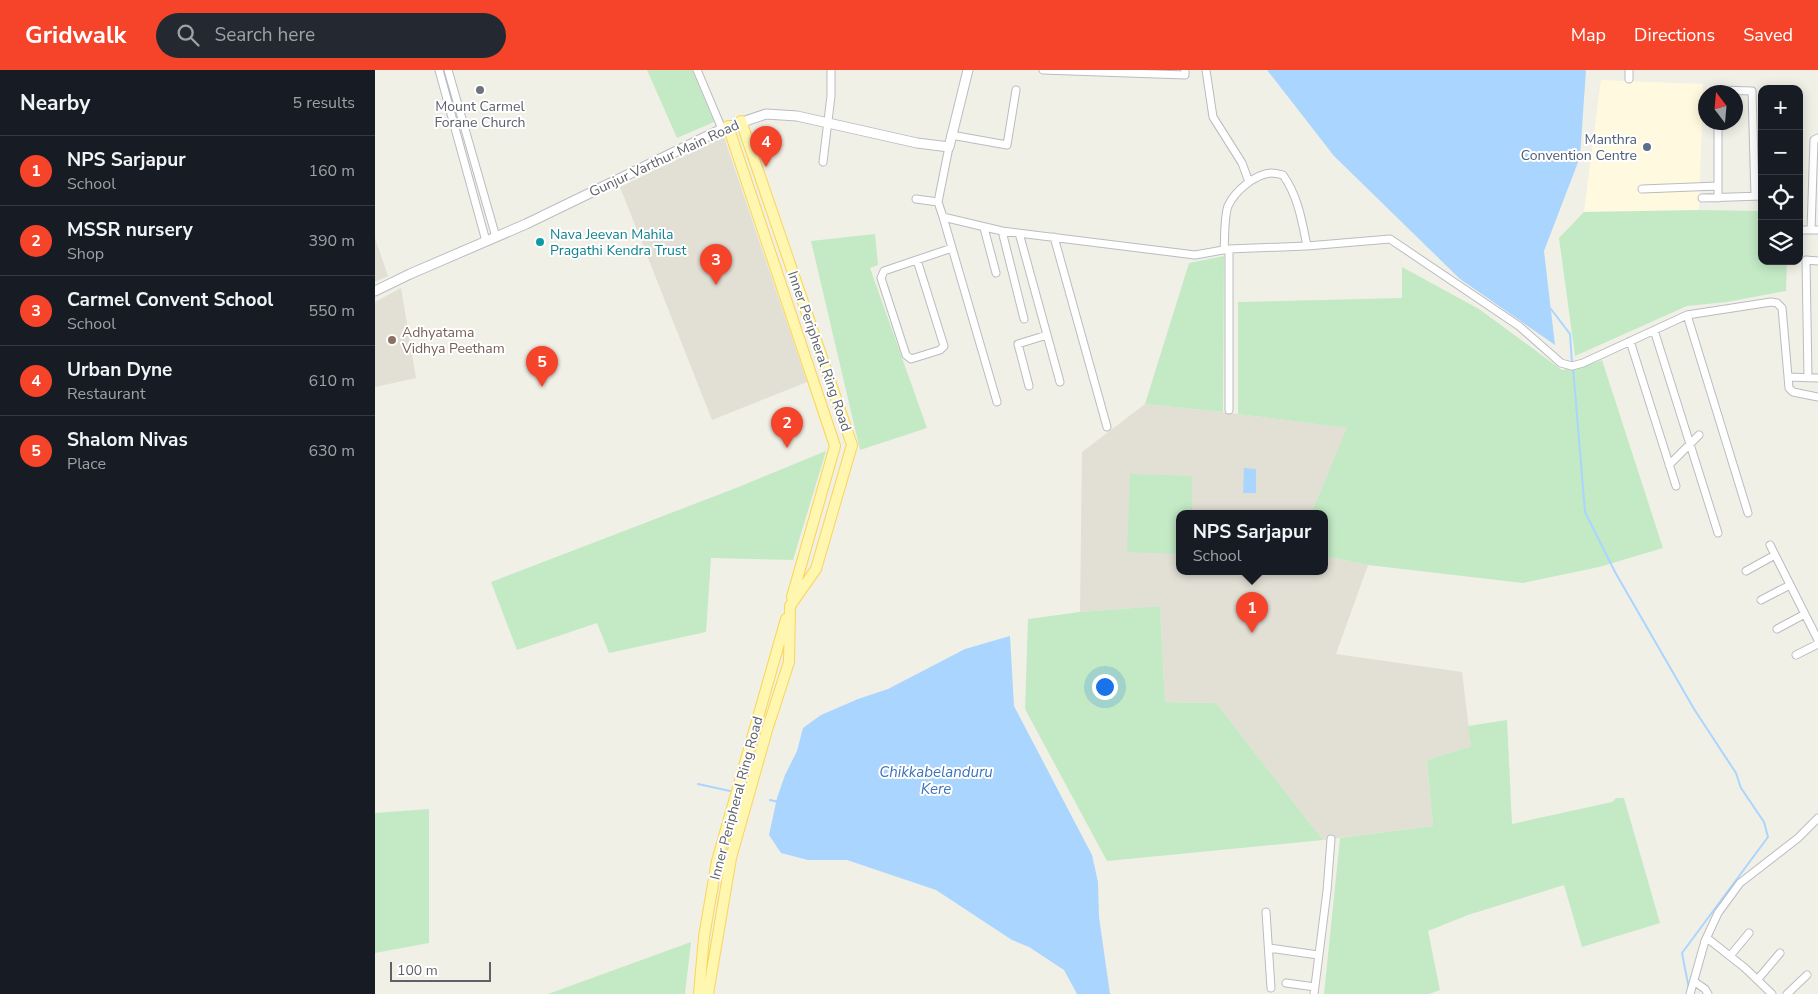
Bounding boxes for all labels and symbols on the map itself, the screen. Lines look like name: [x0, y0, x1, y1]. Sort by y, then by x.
marker: Mount Carmel Forane Church: [474, 84, 486, 96]
north arrow: [1698, 85, 1743, 130]
place label: Mount Carmel Forane Church: [434, 97, 526, 132]
street label: Gunjur Varthur Main Road: [586, 115, 742, 202]
pin: 4: [750, 126, 782, 167]
place label: Manthra Convention Centre: [1521, 130, 1637, 165]
marker: Manthra Convention Centre: [1641, 141, 1653, 153]
place label: Nava Jeevan Mahila Pragathi Kendra Trust: [550, 225, 686, 260]
marker: Nava Jeevan Mahila Pragathi Kendra Trust: [534, 236, 546, 248]
pin: 3: [700, 244, 732, 285]
street label: Inner Peripheral Ring Road: [783, 268, 856, 434]
place label: Adhyatama Vidhya Peetham: [401, 323, 505, 358]
marker: Adhyatama Vidhya Peetham: [386, 334, 398, 346]
pin: 5: [526, 346, 558, 387]
pin: 2: [771, 407, 803, 448]
pin: 1: [1236, 592, 1268, 633]
your location: [1092, 674, 1118, 700]
street label: Inner Peripheral Ring Road: [706, 714, 767, 882]
water label: Chikkabelanduru Kere: [879, 762, 993, 799]
scale bar: [390, 959, 491, 982]

